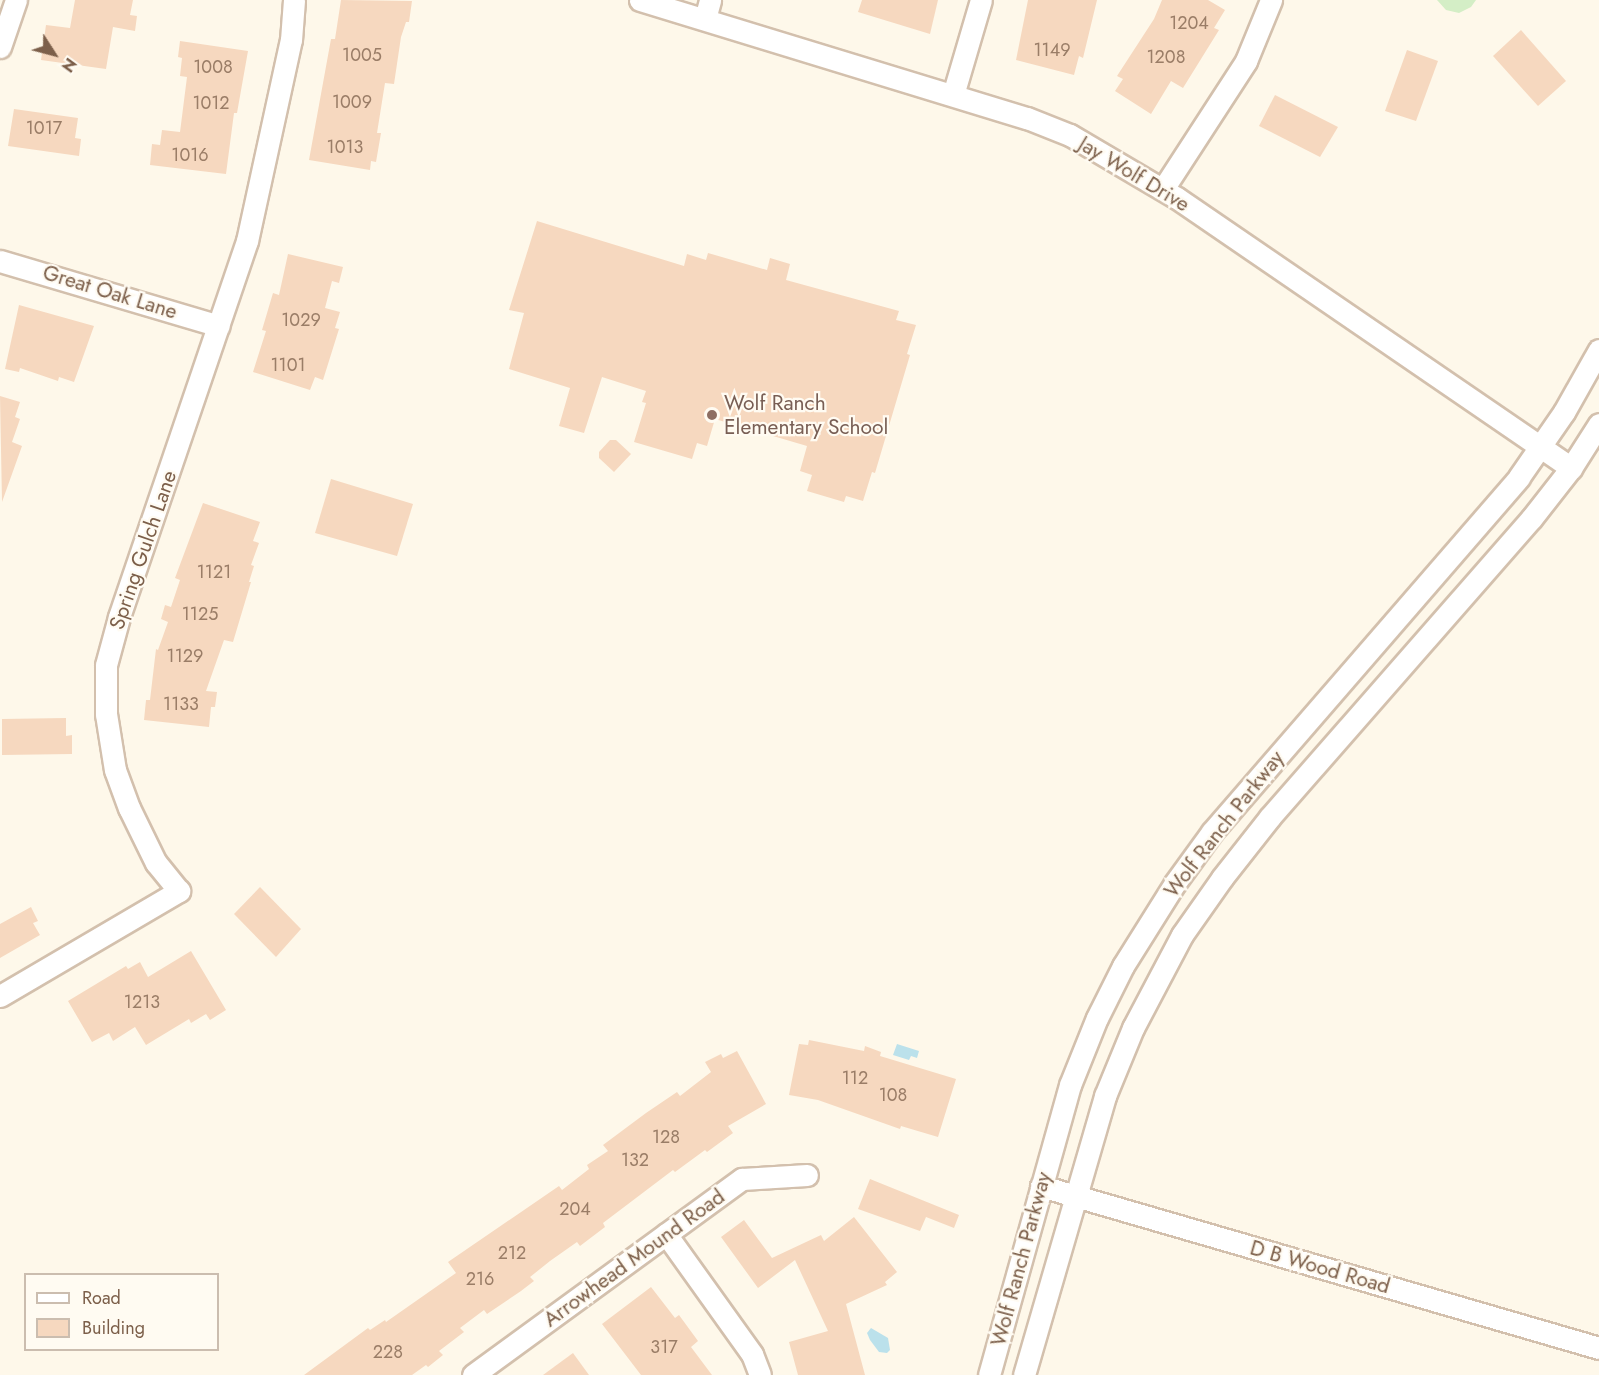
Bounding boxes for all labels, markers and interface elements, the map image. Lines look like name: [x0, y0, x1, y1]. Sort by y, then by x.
house number: 1204: [1169, 12, 1209, 34]
north arrow: [24, 24, 84, 84]
house number: 1149: [1033, 39, 1071, 61]
house number: 1005: [342, 44, 382, 66]
house number: 1208: [1147, 46, 1185, 68]
text: N: [56, 53, 82, 77]
house number: 1008: [193, 56, 233, 78]
house number: 1009: [332, 91, 372, 113]
house number: 1012: [192, 92, 230, 114]
house number: 1017: [26, 117, 62, 139]
street label: Jay Wolf Drive: [1074, 131, 1194, 217]
house number: 1013: [327, 136, 363, 158]
house number: 1016: [171, 144, 209, 166]
street label: Great Oak Lane: [40, 260, 180, 324]
house number: 1029: [281, 309, 321, 331]
house number: 1101: [270, 354, 306, 376]
place label: Wolf Ranch Elementary School: [724, 390, 888, 440]
marker: Wolf Ranch Elementary School: [705, 408, 719, 422]
street label: Spring Gulch Lane: [104, 467, 182, 633]
house number: 1121: [197, 561, 231, 583]
house number: 1125: [182, 603, 218, 625]
house number: 1129: [167, 645, 203, 667]
house number: 1133: [163, 693, 199, 715]
street label: Wolf Ranch Parkway: [1159, 746, 1289, 902]
house number: 1213: [124, 991, 160, 1013]
house number: 112: [842, 1067, 868, 1089]
house number: 108: [879, 1084, 907, 1106]
house number: 128: [652, 1126, 680, 1148]
house number: 132: [621, 1149, 649, 1171]
street label: Wolf Ranch Parkway: [986, 1169, 1056, 1349]
street label: Arrowhead Mound Road: [539, 1184, 729, 1332]
house number: 204: [559, 1198, 591, 1220]
street label: D B Wood Road: [1247, 1235, 1393, 1299]
house number: 212: [498, 1242, 526, 1264]
house number: 216: [466, 1268, 494, 1290]
legend: [24, 1273, 219, 1351]
text: Road: [82, 1285, 121, 1311]
text: Building: [82, 1315, 145, 1341]
house number: 317: [650, 1336, 678, 1358]
house number: 228: [373, 1341, 403, 1363]

